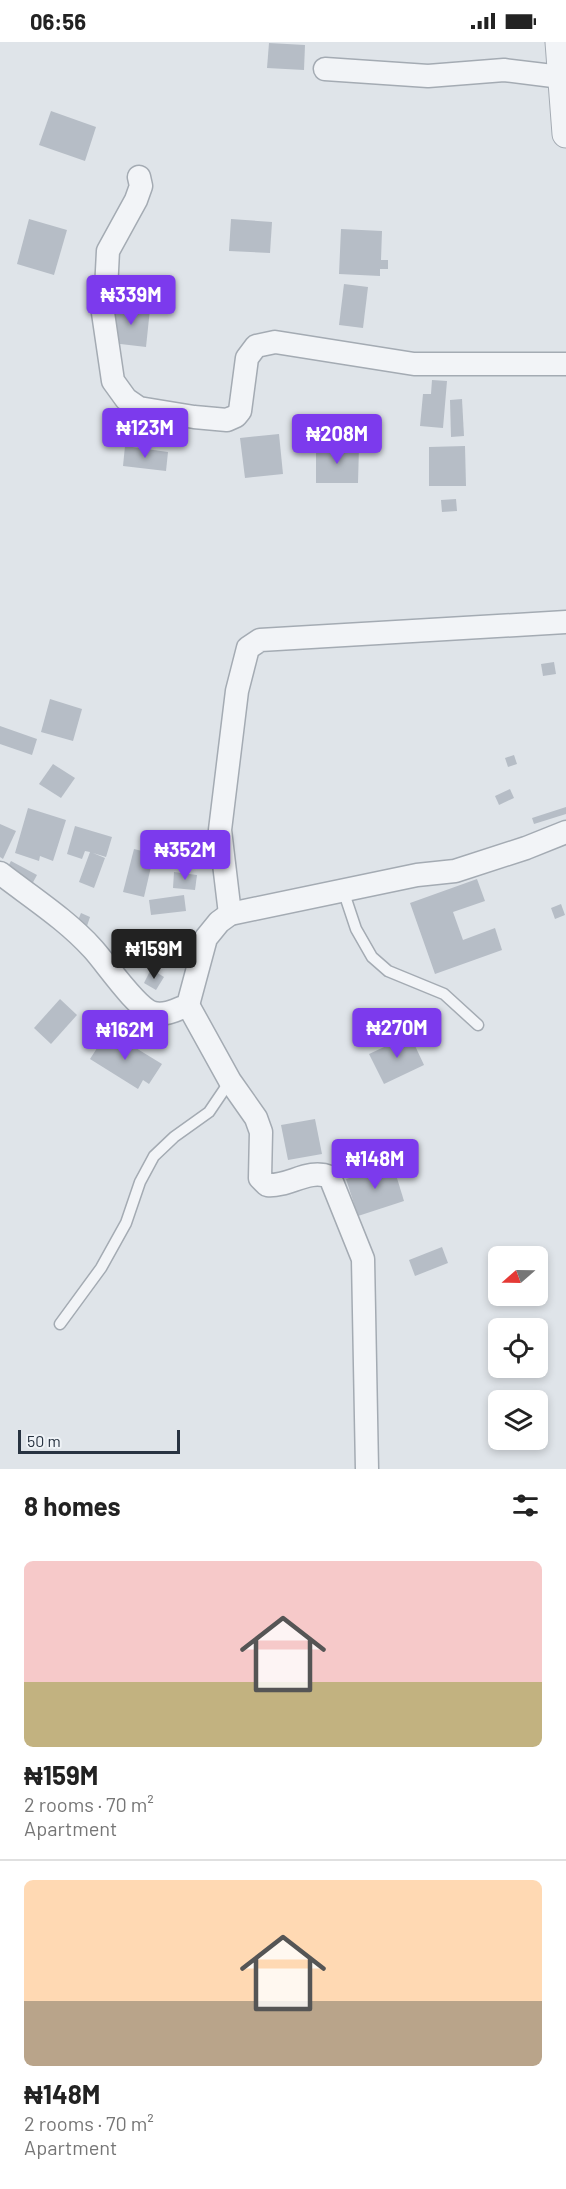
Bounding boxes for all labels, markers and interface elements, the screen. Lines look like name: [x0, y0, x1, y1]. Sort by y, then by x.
text: 06:56: [30, 8, 86, 34]
pin: ₦339M: [89, 275, 173, 326]
text: ₦339M: [101, 282, 161, 306]
pin: ₦123M: [103, 408, 187, 459]
pin: ₦208M: [295, 414, 379, 465]
text: ₦123M: [116, 415, 174, 439]
text: ₦208M: [306, 421, 368, 445]
pin: ₦352M: [143, 830, 227, 881]
text: ₦352M: [154, 837, 216, 861]
pin: ₦159M: [112, 929, 196, 980]
text: ₦159M: [125, 936, 183, 960]
pin: ₦270M: [355, 1008, 439, 1059]
pin: ₦162M: [83, 1010, 167, 1061]
text: ₦270M: [366, 1015, 428, 1039]
text: ₦162M: [96, 1017, 154, 1041]
pin: ₦148M: [333, 1139, 417, 1190]
text: ₦148M: [346, 1146, 404, 1170]
north arrow: [488, 1246, 548, 1306]
map controls: [488, 1246, 548, 1450]
button: locate: [488, 1318, 548, 1378]
button: layers: [488, 1390, 548, 1450]
scale bar: [18, 1427, 180, 1454]
text: 50 m: [27, 1431, 61, 1450]
icon: filters: [509, 1489, 542, 1522]
text: 8 homes: [24, 1490, 121, 1521]
icon: home: [229, 1600, 337, 1708]
text: ₦159M: [24, 1759, 98, 1790]
text: 2 rooms · 70 m²: [24, 1792, 154, 1816]
text: Apartment: [24, 1816, 117, 1840]
icon: home: [229, 1919, 337, 2027]
text: ₦148M: [24, 2078, 100, 2109]
text: 2 rooms · 70 m²: [24, 2111, 154, 2135]
text: Apartment: [24, 2135, 117, 2159]

